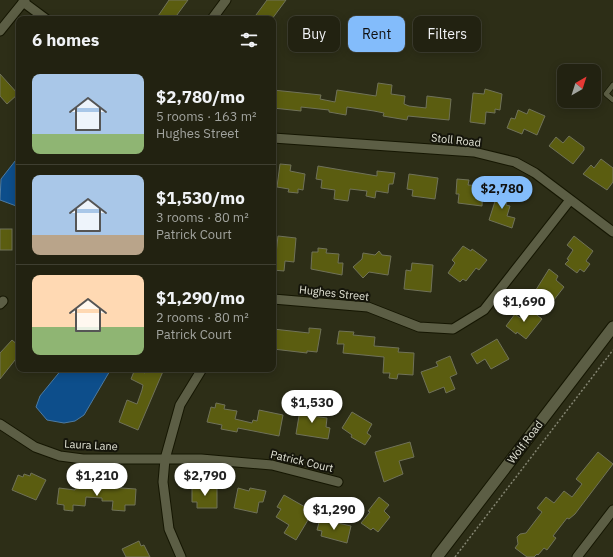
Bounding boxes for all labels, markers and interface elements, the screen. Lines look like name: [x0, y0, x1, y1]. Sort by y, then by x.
chip: Buy: [288, 16, 340, 52]
chip: Rent: [348, 16, 405, 52]
chip: Filters: [413, 16, 481, 52]
text: 6 homes: [32, 29, 99, 51]
icon: filters: [238, 29, 260, 51]
north arrow: [557, 64, 601, 108]
map controls: [557, 64, 601, 108]
text: $2,780/mo: [156, 86, 245, 108]
icon: home: [64, 90, 112, 138]
text: 5 rooms · 163 m²: [156, 108, 257, 125]
text: Hughes Street: [156, 125, 239, 142]
street label: Stoll Road: [430, 130, 482, 150]
pin: $2,780: [469, 176, 535, 210]
text: $2,780: [480, 180, 524, 197]
text: $1,530/mo: [156, 187, 245, 209]
icon: home: [64, 191, 112, 239]
text: 3 rooms · 80 m²: [156, 209, 249, 226]
text: Patrick Court: [156, 226, 232, 243]
street label: Hughes Street: [298, 282, 370, 304]
text: $1,290/mo: [156, 287, 245, 309]
pin: $1,690: [491, 289, 557, 323]
icon: home: [64, 291, 112, 339]
text: $1,690: [502, 293, 546, 310]
text: 2 rooms · 80 m²: [156, 309, 249, 326]
text: Patrick Court: [156, 326, 232, 343]
pin: $1,530: [279, 390, 345, 424]
text: $1,530: [290, 394, 334, 411]
street label: Wolf Road: [504, 418, 546, 466]
street label: Laura Lane: [64, 437, 118, 453]
street label: Patrick Court: [269, 447, 335, 475]
pin: $1,210: [64, 463, 130, 497]
pin: $2,790: [172, 463, 238, 497]
text: $1,210: [75, 467, 119, 484]
text: $2,790: [183, 467, 227, 484]
pin: $1,290: [301, 497, 367, 531]
text: $1,290: [312, 501, 356, 518]

